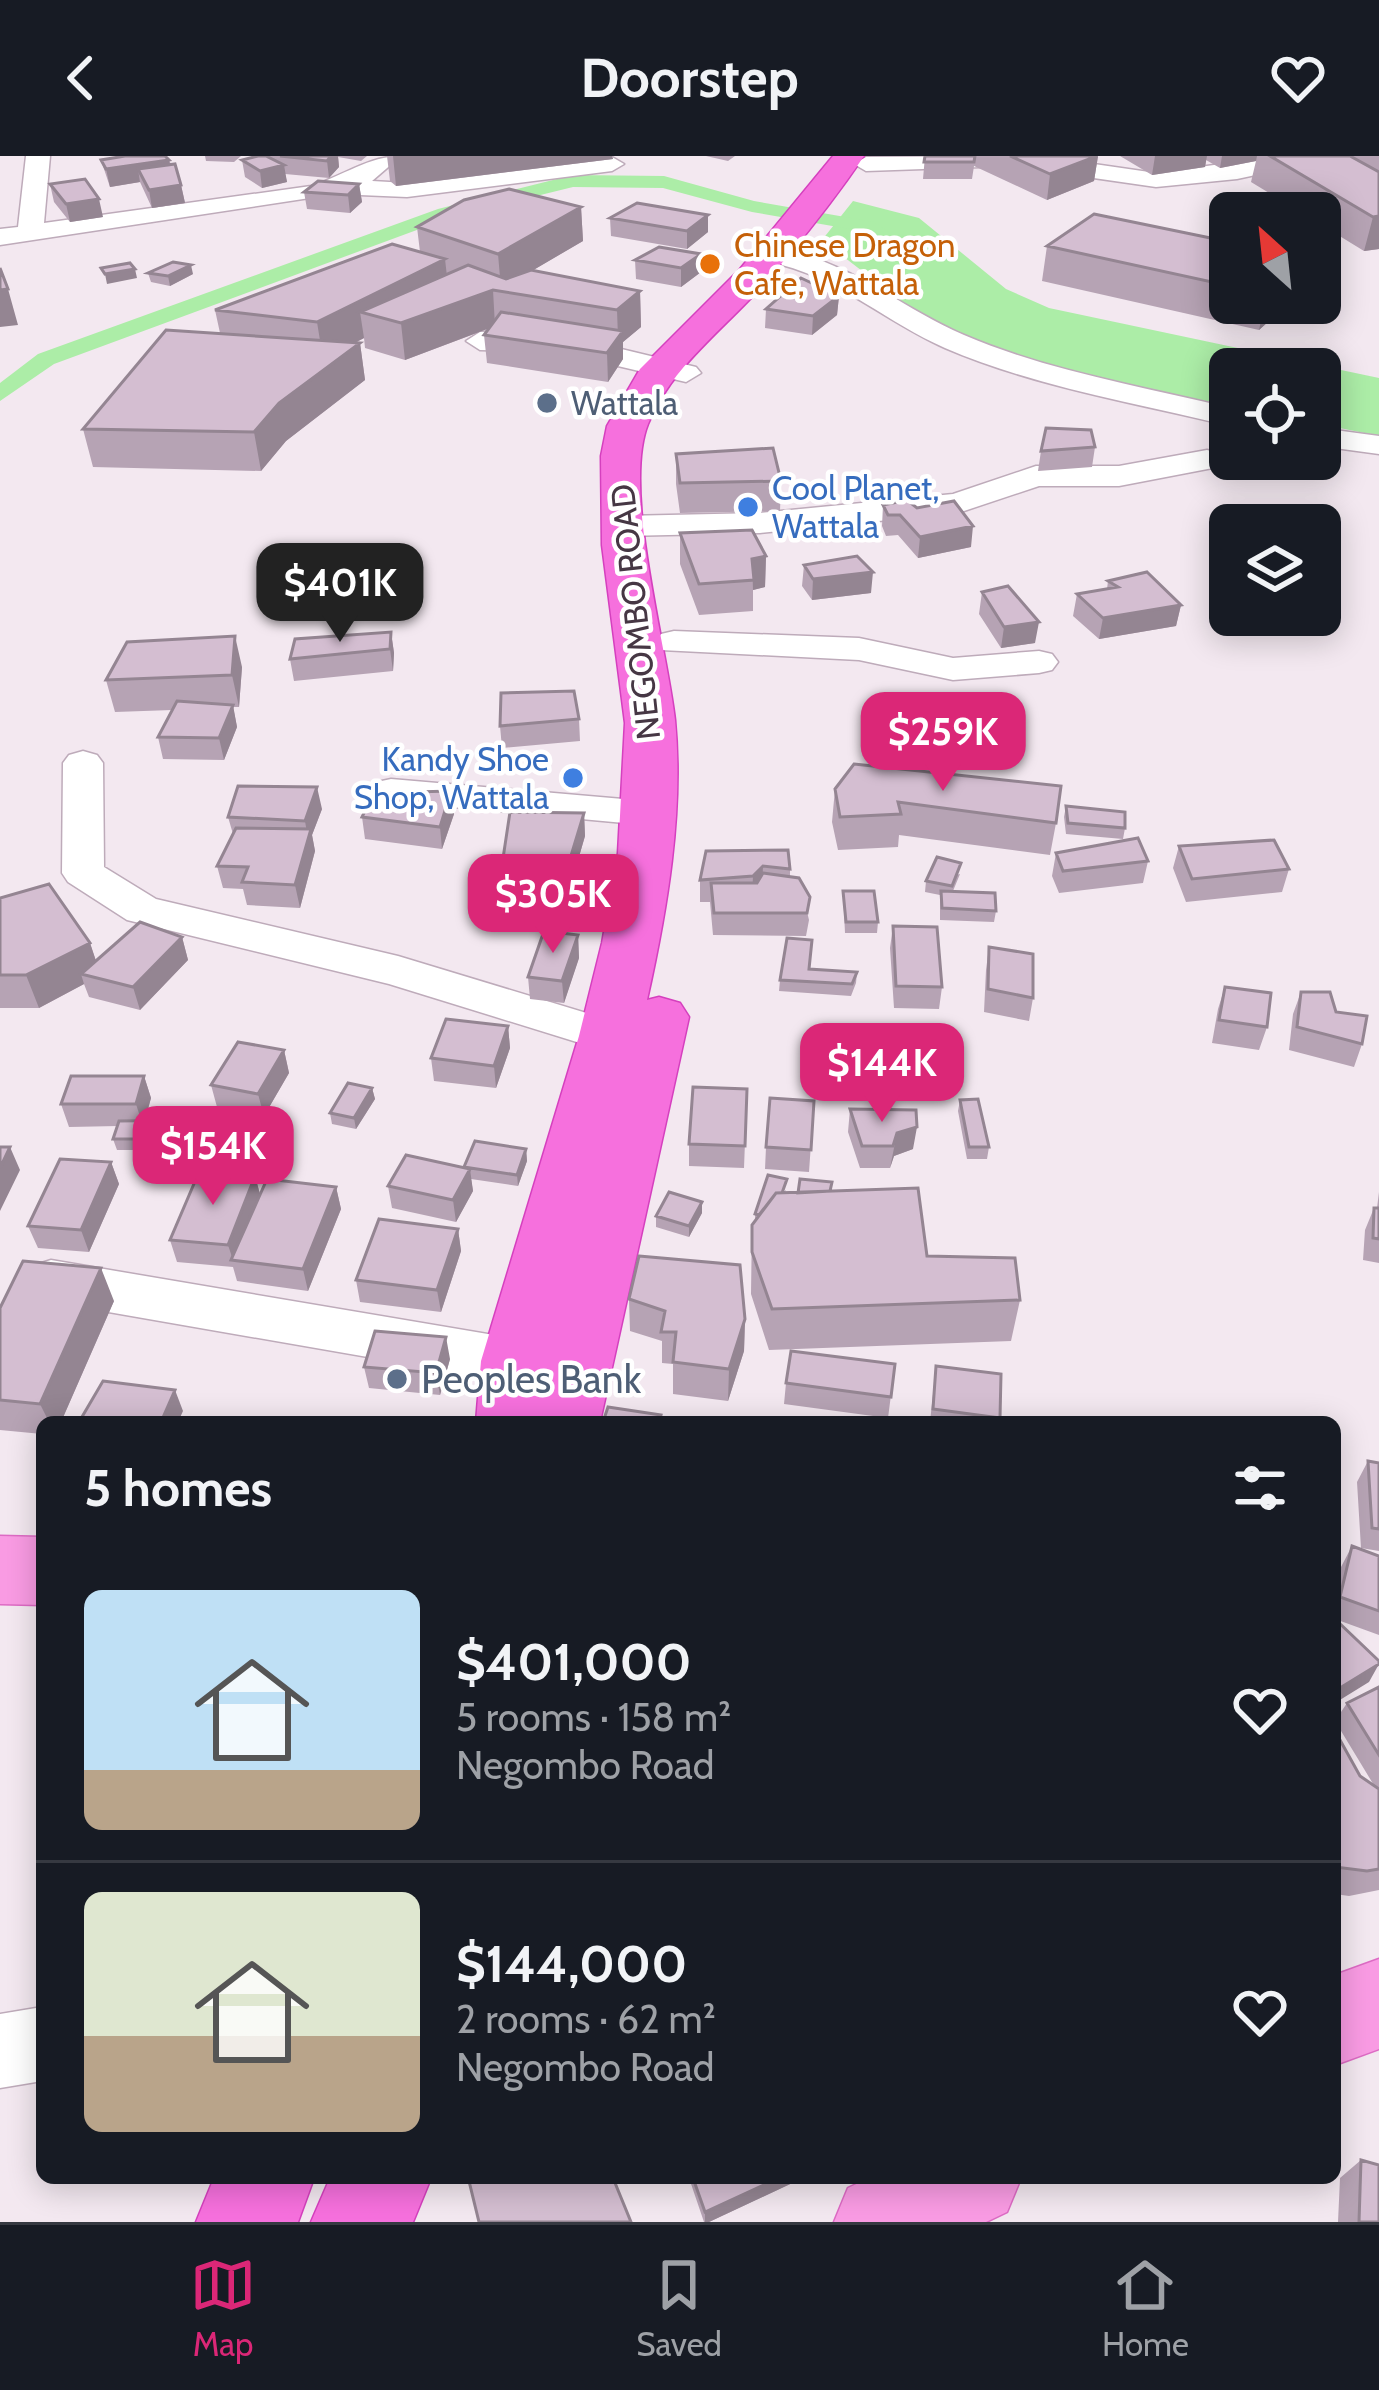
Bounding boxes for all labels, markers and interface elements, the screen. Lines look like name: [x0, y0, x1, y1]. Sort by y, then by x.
icon: back: [48, 45, 114, 111]
text: Doorstep: [580, 45, 799, 111]
icon: heart: [1265, 45, 1331, 111]
north arrow: [1209, 192, 1341, 324]
map controls: [1209, 192, 1341, 636]
place label: Chinese Dragon Cafe, Wattala: [734, 225, 955, 303]
marker: Chinese Dragon Cafe, Wattala: [697, 251, 723, 277]
button: locate: [1209, 348, 1341, 480]
place label: Wattala: [571, 383, 678, 423]
marker: Wattala: [534, 390, 560, 416]
place label: Cool Planet, Wattala: [772, 468, 939, 546]
street label: NEGOMBO ROAD: [602, 482, 668, 742]
marker: Cool Planet, Wattala: [735, 494, 761, 520]
button: layers: [1209, 504, 1341, 636]
pin: $401K: [256, 543, 424, 645]
text: $401K: [283, 558, 397, 606]
pin: $259K: [859, 692, 1027, 794]
text: $259K: [888, 707, 998, 755]
place label: Kandy Shoe Shop, Wattala: [354, 739, 549, 817]
marker: Kandy Shoe Shop, Wattala: [560, 765, 586, 791]
pin: $305K: [469, 854, 637, 956]
text: $305K: [495, 869, 611, 917]
pin: $144K: [798, 1023, 966, 1125]
text: $144K: [827, 1038, 937, 1086]
pin: $154K: [129, 1106, 297, 1208]
text: $154K: [160, 1121, 266, 1169]
place label: Peoples Bank: [421, 1355, 642, 1403]
marker: Peoples Bank: [384, 1366, 410, 1392]
icon: filters: [1227, 1455, 1293, 1521]
text: 5 homes: [84, 1457, 272, 1519]
text: $401,000: [456, 1631, 691, 1693]
icon: home: [180, 1638, 324, 1782]
icon: heart: [1227, 1677, 1293, 1743]
text: 5 rooms · 158 m²: [456, 1693, 731, 1741]
text: Negombo Road: [456, 1741, 714, 1789]
text: $144,000: [456, 1933, 687, 1995]
icon: home: [180, 1940, 324, 2084]
icon: heart: [1227, 1979, 1293, 2045]
text: 2 rooms · 62 m²: [456, 1995, 716, 2043]
text: Negombo Road: [456, 2043, 714, 2091]
tab: Map: [190, 2252, 256, 2364]
tab: Saved: [636, 2252, 722, 2364]
tab: Home: [1102, 2252, 1189, 2364]

